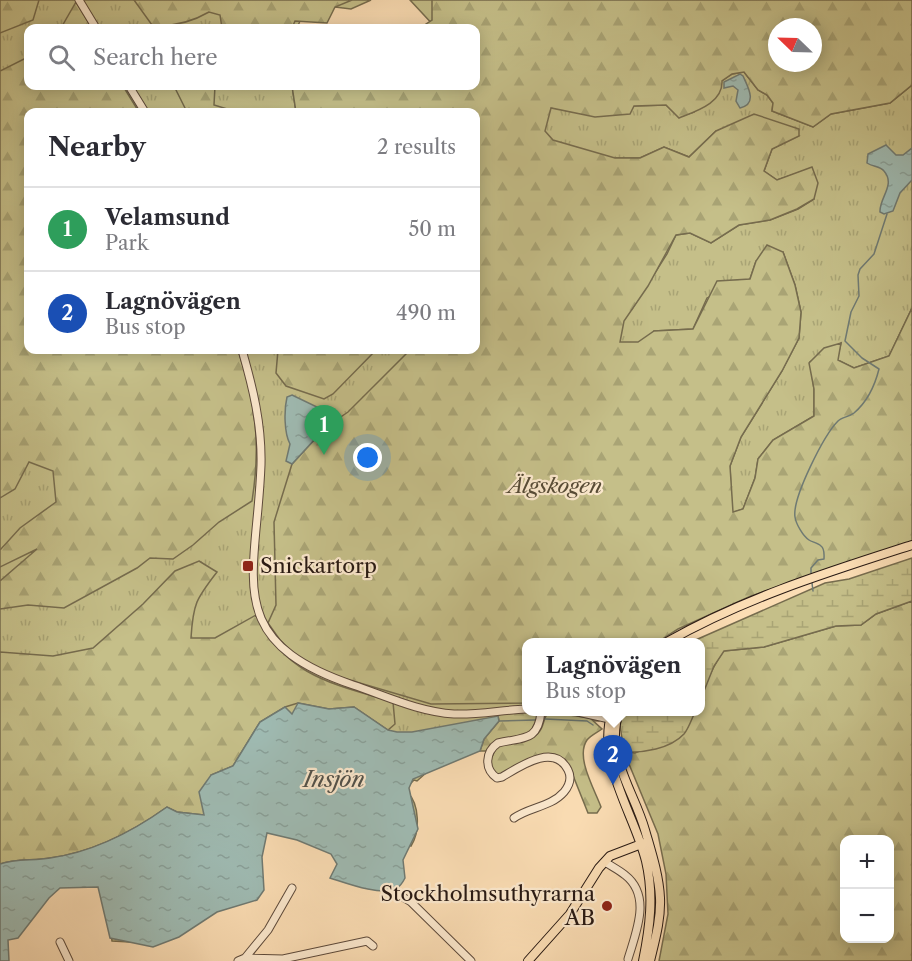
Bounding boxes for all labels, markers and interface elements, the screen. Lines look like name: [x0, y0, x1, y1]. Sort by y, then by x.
north arrow: [768, 18, 822, 72]
search box: [24, 24, 480, 90]
icon: search: [45, 41, 78, 74]
text: Search here: [93, 44, 218, 71]
text: Nearby: [48, 131, 146, 163]
text: 2 results: [377, 135, 456, 159]
text: Velamsund: [105, 204, 230, 231]
text: 1: [63, 217, 72, 241]
text: 50 m: [409, 217, 456, 241]
text: Park: [105, 231, 148, 255]
text: Lagnövägen: [105, 288, 241, 315]
text: 2: [62, 301, 73, 325]
text: 490 m: [396, 301, 456, 325]
text: Bus stop: [105, 315, 186, 339]
pin: 1: [304, 406, 344, 455]
your location: [353, 443, 382, 472]
park label: Älgskogen: [505, 473, 602, 498]
place label: Snickartorp: [260, 553, 377, 578]
marker: Snickartorp: [241, 559, 255, 573]
popup: [522, 638, 705, 716]
text: Lagnövägen: [546, 652, 681, 679]
text: Bus stop: [546, 679, 626, 703]
pin: 2: [594, 736, 632, 785]
water label: Insjön: [301, 766, 365, 793]
map controls: [840, 835, 894, 943]
button: +: [840, 835, 894, 889]
place label: Stockholmsuthyrarna AB: [380, 881, 596, 930]
button: −: [840, 889, 894, 943]
marker: Stockholmsuthyrarna AB: [600, 899, 614, 913]

